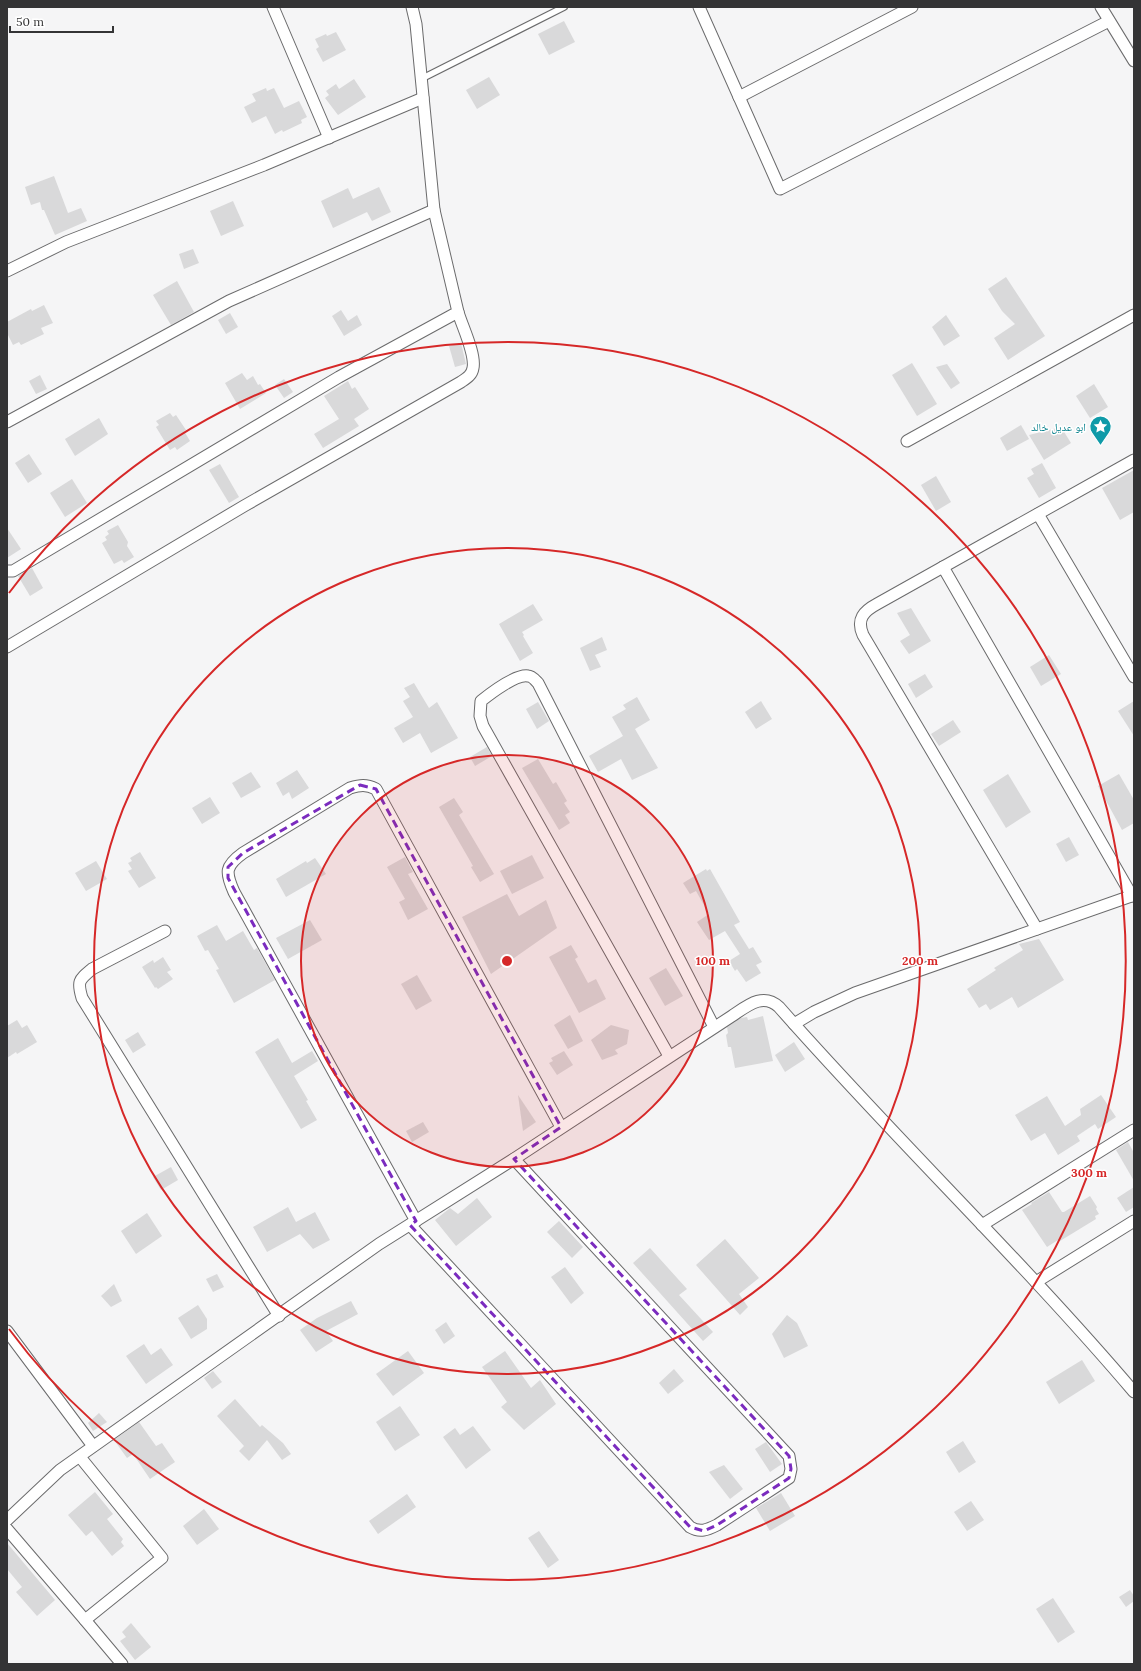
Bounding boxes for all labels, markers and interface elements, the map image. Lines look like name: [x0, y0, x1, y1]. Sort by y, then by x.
scale bar: [10, 8, 113, 34]
text: 50 m: [16, 14, 44, 29]
place icon: ابو عديل خالد: [1088, 414, 1114, 447]
place label: ابو عديل خالد: [1031, 420, 1086, 434]
text: 100 m: [696, 953, 730, 968]
text: 200 m: [902, 953, 938, 968]
centre of rings: [500, 954, 514, 968]
text: 300 m: [1071, 1165, 1107, 1180]

